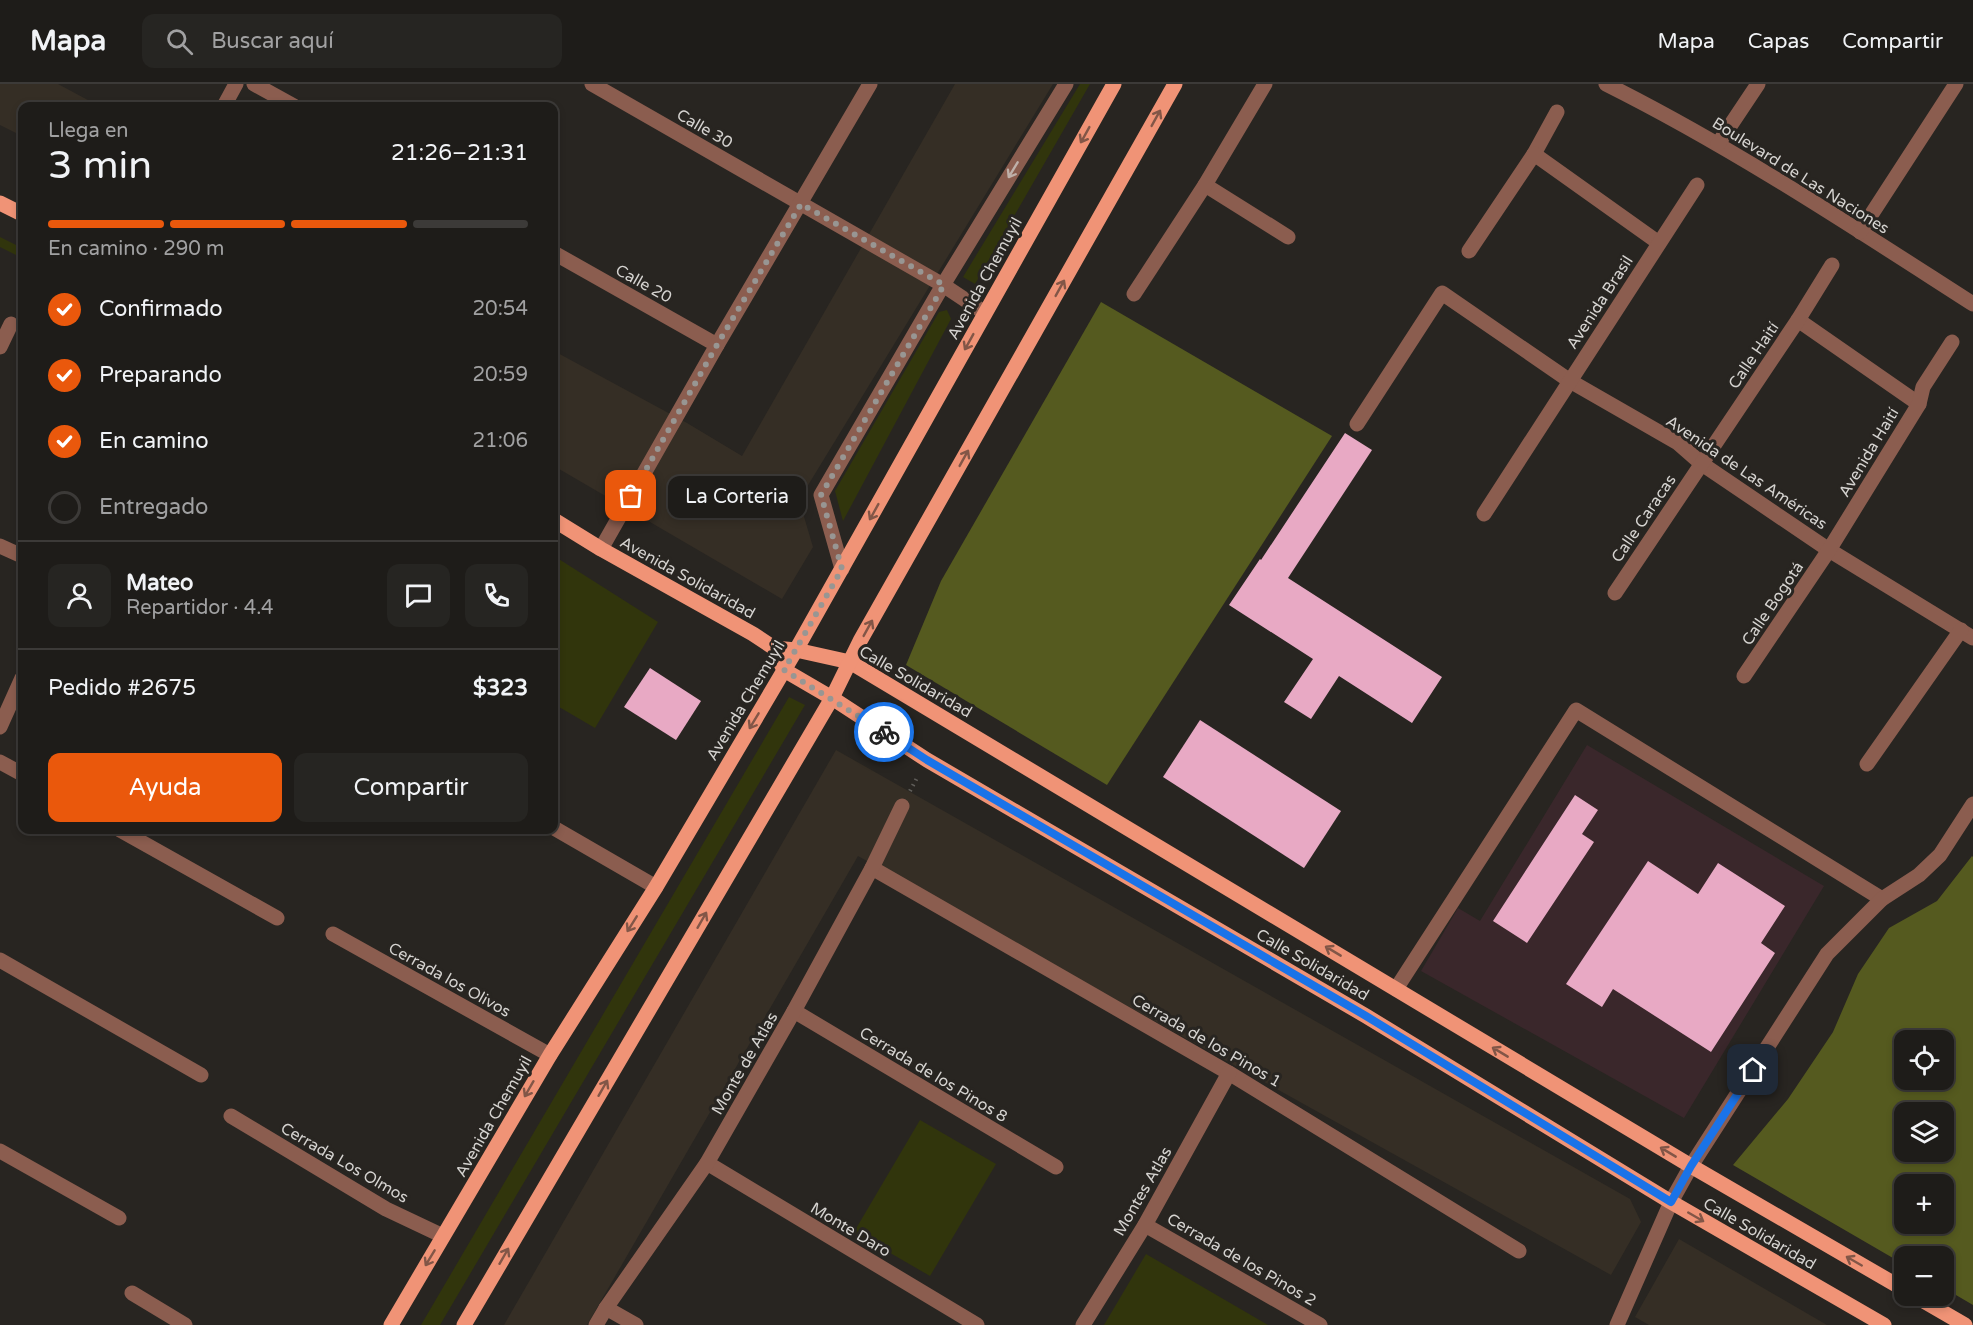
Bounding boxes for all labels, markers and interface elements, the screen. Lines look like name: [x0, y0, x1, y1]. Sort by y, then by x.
search box: [142, 14, 562, 68]
text: Mapa: [30, 24, 106, 58]
icon: search: [163, 25, 196, 58]
text: Buscar aquí: [211, 28, 334, 54]
text: Mapa: [1658, 29, 1715, 54]
text: Capas: [1748, 29, 1809, 54]
text: Compartir: [1842, 29, 1943, 54]
street label: Calle 30: [673, 105, 736, 153]
one-way arrow: [1151, 110, 1162, 128]
street label: Boulevard de Las Naciones: [1708, 113, 1893, 239]
text: Llega en: [48, 119, 128, 143]
one-way arrow: [1079, 126, 1091, 143]
text: 21:26–21:31: [391, 140, 528, 166]
text: 3 min: [48, 142, 152, 189]
one-way arrow: [1007, 161, 1019, 178]
street label: Avenida Chemuyil: [943, 214, 1027, 343]
text: En camino · 290 m: [48, 237, 224, 261]
street label: Avenida Brasil: [1562, 252, 1638, 353]
street label: Calle 20: [612, 260, 675, 308]
one-way arrow: [1054, 280, 1066, 297]
icon: check: [48, 293, 81, 326]
text: Confirmado: [99, 296, 223, 322]
text: 20:54: [473, 297, 528, 321]
street label: Calle Haití: [1724, 318, 1784, 393]
one-way arrow: [963, 332, 974, 350]
icon: check: [48, 359, 81, 392]
text: Preparando: [99, 362, 222, 388]
text: 20:59: [473, 363, 528, 387]
street label: Avenida Haití: [1834, 404, 1903, 501]
street label: Avenida de Las Américas: [1662, 411, 1831, 534]
icon: check: [48, 425, 81, 458]
text: En camino: [99, 428, 209, 454]
text: 21:06: [473, 429, 528, 453]
one-way arrow: [958, 450, 970, 467]
pin: [605, 470, 656, 521]
street label: Calle Caracas: [1607, 471, 1681, 566]
callout: La Corteria: [667, 475, 805, 517]
icon: bag: [614, 479, 647, 512]
text: La Corteria: [685, 485, 789, 509]
text: Entregado: [99, 494, 208, 520]
one-way arrow: [868, 503, 880, 520]
street label: Avenida Solidaridad: [616, 532, 759, 623]
street label: Calle Bogotá: [1737, 558, 1808, 649]
button: person: [48, 564, 111, 627]
button: chat: [387, 564, 450, 627]
button: phone: [465, 564, 528, 627]
text: Mateo: [126, 570, 193, 596]
text: Repartidor · 4.4: [126, 596, 274, 620]
one-way arrow: [863, 619, 874, 637]
street label: Avenida Chemuyil: [702, 637, 790, 764]
street label: Calle Solidaridad: [855, 641, 976, 722]
text: Pedido #2675: [48, 675, 196, 701]
text: $323: [473, 675, 528, 701]
courier: [854, 702, 914, 762]
one-way arrow: [748, 711, 759, 729]
icon: bike: [868, 716, 901, 749]
button: Ayuda: [48, 753, 282, 822]
button: Compartir: [294, 753, 528, 822]
one-way arrow: [696, 912, 708, 929]
one-way arrow: [626, 915, 638, 932]
street label: Calle Solidaridad: [1252, 924, 1373, 1005]
street label: Cerrada los Olivos: [385, 938, 514, 1022]
one-way arrow: [1325, 945, 1342, 957]
street label: Cerrada de los Pinos 1: [1128, 990, 1285, 1092]
street label: Monte de Atlas: [707, 1009, 782, 1118]
street label: Cerrada de los Pinos 8: [856, 1023, 1011, 1127]
map controls: [1894, 1030, 1954, 1306]
button: locate: [1894, 1030, 1954, 1090]
pin: [1727, 1044, 1778, 1095]
one-way arrow: [1492, 1045, 1509, 1057]
street label: Avenida Chemuyil: [451, 1052, 537, 1181]
icon: home: [1736, 1053, 1769, 1086]
one-way arrow: [597, 1080, 609, 1097]
one-way arrow: [523, 1081, 535, 1098]
button: layers: [1894, 1102, 1954, 1162]
street label: Cerrada Los Olmos: [277, 1118, 412, 1208]
street label: Montes Atlas: [1109, 1143, 1176, 1240]
one-way arrow: [1660, 1146, 1677, 1158]
button: +: [1894, 1174, 1954, 1234]
street label: Calle Solidaridad: [1699, 1193, 1820, 1274]
street label: Monte Daro: [807, 1198, 894, 1262]
street label: Cerrada de los Pinos 2: [1163, 1209, 1320, 1311]
one-way arrow: [1687, 1211, 1704, 1223]
button: −: [1894, 1246, 1954, 1306]
one-way arrow: [499, 1248, 511, 1265]
one-way arrow: [424, 1249, 436, 1266]
one-way arrow: [1846, 1255, 1863, 1267]

